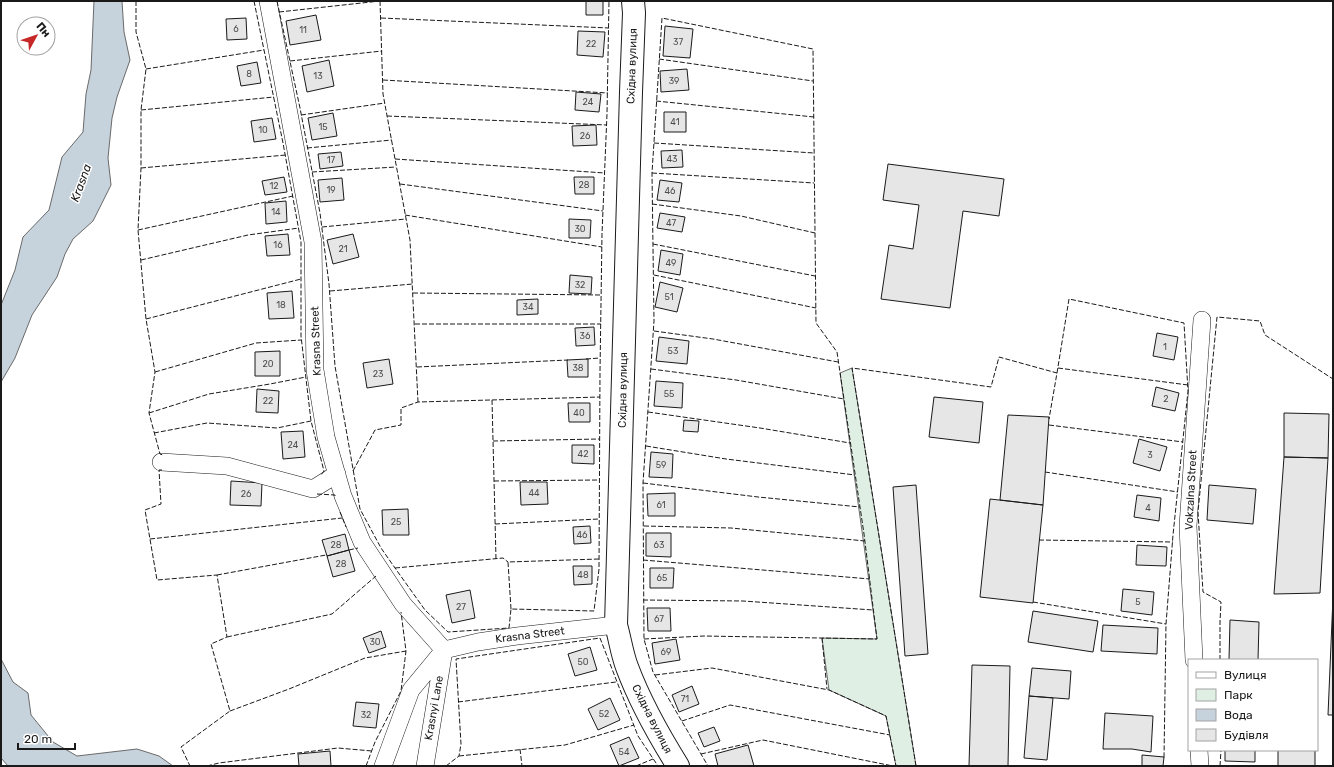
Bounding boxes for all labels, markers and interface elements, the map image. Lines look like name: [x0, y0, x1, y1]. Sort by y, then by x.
north arrow: [16, 16, 56, 56]
text: Пн: [33, 20, 53, 40]
house number: 6: [233, 24, 239, 34]
house number: 11: [299, 25, 307, 35]
street label: Східна вулиця: [624, 28, 640, 104]
house number: 37: [673, 37, 683, 47]
house number: 22: [586, 39, 596, 49]
house number: 8: [246, 69, 252, 79]
house number: 13: [313, 71, 323, 81]
house number: 39: [669, 76, 679, 86]
house number: 24: [583, 97, 594, 107]
house number: 41: [670, 117, 680, 127]
house number: 15: [318, 122, 328, 132]
house number: 10: [258, 125, 268, 135]
house number: 26: [580, 131, 591, 141]
house number: 43: [667, 154, 678, 164]
house number: 17: [327, 155, 336, 165]
water label: Krasna: [68, 162, 94, 204]
house number: 28: [578, 180, 590, 190]
house number: 12: [269, 181, 279, 191]
house number: 19: [326, 185, 336, 195]
house number: 46: [664, 186, 676, 196]
house number: 14: [271, 207, 281, 217]
house number: 47: [666, 218, 676, 228]
house number: 30: [574, 224, 586, 234]
house number: 16: [273, 240, 283, 250]
house number: 21: [338, 244, 348, 254]
house number: 49: [666, 258, 676, 268]
house number: 32: [575, 280, 585, 290]
house number: 51: [664, 292, 674, 302]
house number: 18: [276, 300, 286, 310]
house number: 34: [523, 302, 534, 312]
street label: Krasna Street: [308, 305, 324, 376]
house number: 36: [580, 331, 591, 341]
house number: 1: [1163, 342, 1167, 352]
house number: 53: [668, 346, 678, 356]
street label: Східна вулиця: [616, 352, 630, 428]
house number: 20: [263, 359, 274, 369]
house number: 38: [572, 363, 584, 373]
house number: 23: [373, 369, 383, 379]
house number: 55: [664, 389, 674, 399]
house number: 2: [1163, 394, 1169, 404]
house number: 22: [263, 396, 273, 406]
house number: 40: [573, 408, 585, 418]
house number: 24: [288, 440, 299, 450]
house number: 42: [578, 449, 588, 459]
street label: Vokzalna Street: [1182, 449, 1200, 530]
house number: 3: [1147, 450, 1153, 460]
house number: 59: [656, 460, 666, 470]
house number: 44: [528, 488, 540, 498]
house number: 26: [241, 489, 252, 499]
house number: 61: [656, 500, 666, 510]
house number: 4: [1145, 503, 1151, 513]
house number: 25: [391, 517, 401, 527]
house number: 46: [576, 530, 588, 540]
house number: 28: [330, 540, 342, 550]
house number: 63: [654, 540, 664, 550]
house number: 28: [335, 559, 347, 569]
house number: 48: [577, 570, 589, 580]
house number: 65: [657, 573, 667, 583]
house number: 5: [1135, 597, 1141, 607]
house number: 27: [456, 602, 466, 612]
house number: 67: [654, 614, 664, 624]
street label: Krasna Street: [495, 624, 566, 646]
house number: 30: [369, 637, 381, 647]
house number: 69: [661, 647, 671, 657]
house number: 50: [577, 657, 589, 667]
legend: [1188, 659, 1318, 751]
text: Вулиця: [1224, 668, 1266, 682]
street label: Krasnyi Lane: [422, 675, 446, 741]
street label: Східна вулиця: [629, 682, 675, 756]
text: Парк: [1224, 688, 1253, 702]
house number: 71: [681, 694, 689, 704]
text: Вода: [1224, 708, 1253, 722]
house number: 52: [599, 709, 609, 719]
house number: 32: [361, 710, 371, 720]
scale bar: [18, 725, 75, 751]
text: Будівля: [1224, 728, 1269, 742]
text: 20 m: [24, 732, 52, 746]
house number: 54: [619, 747, 630, 757]

